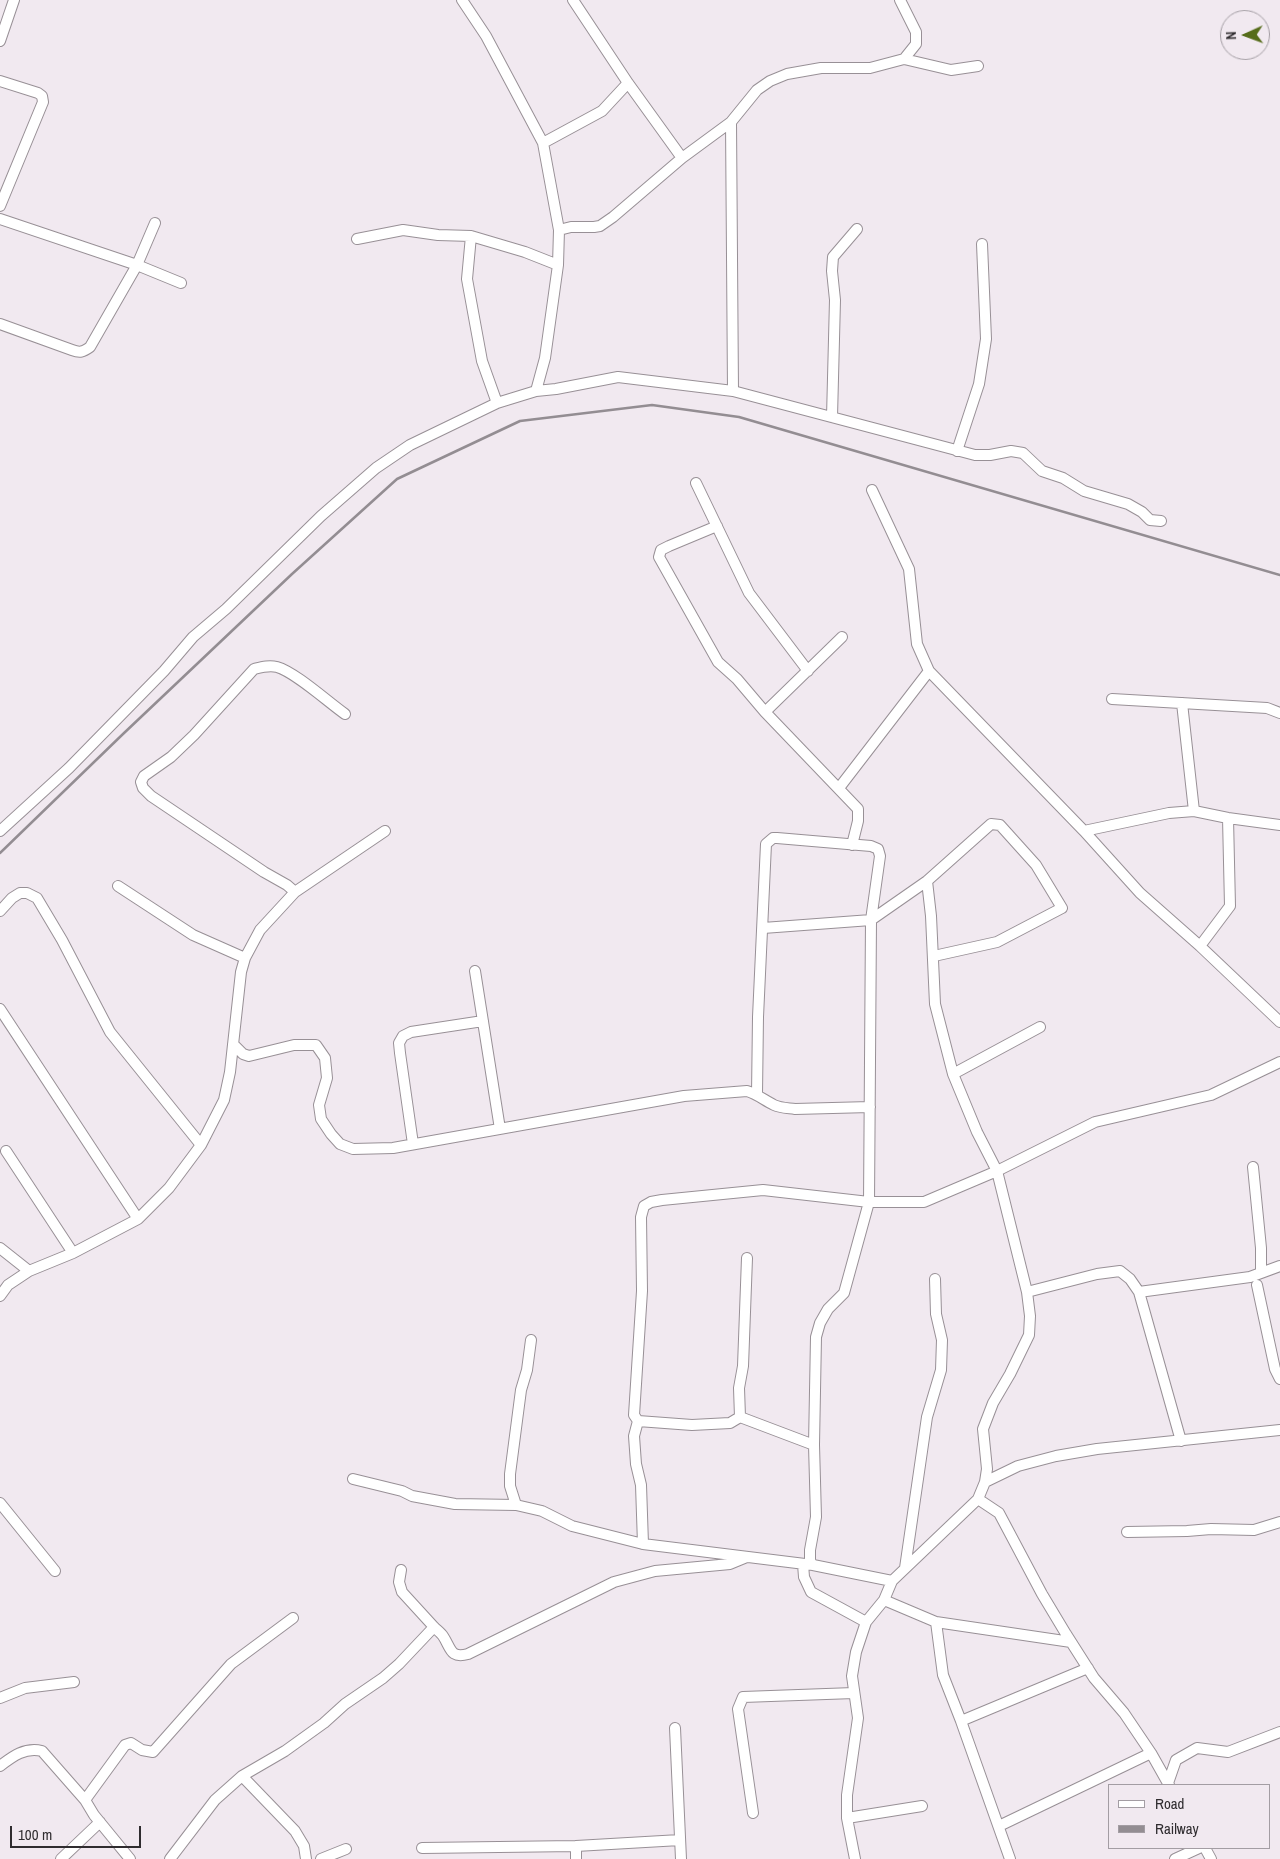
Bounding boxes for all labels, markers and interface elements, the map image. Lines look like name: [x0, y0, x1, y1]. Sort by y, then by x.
north arrow: [1220, 10, 1270, 60]
text: N: [1222, 31, 1240, 40]
legend: [1108, 1784, 1270, 1849]
text: Road: [1155, 1793, 1184, 1814]
scale bar: [12, 1816, 144, 1848]
text: Railway: [1155, 1818, 1199, 1839]
text: 100 m: [18, 1824, 52, 1845]

